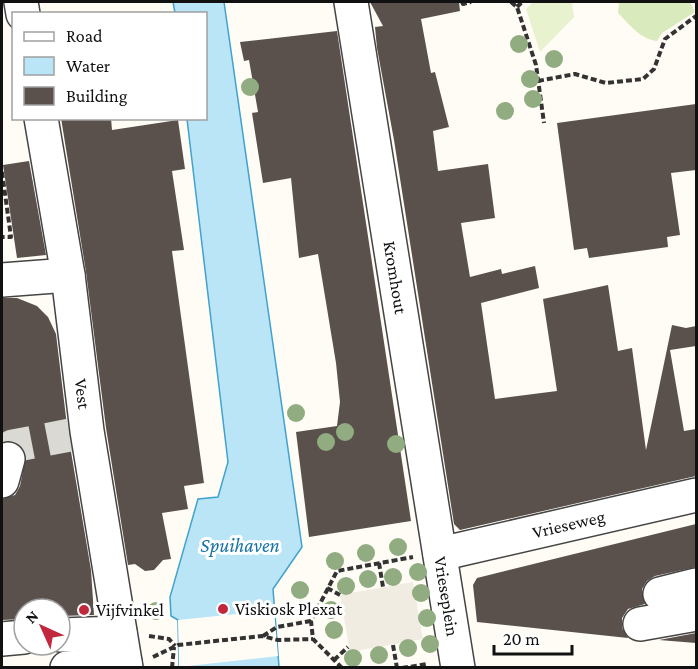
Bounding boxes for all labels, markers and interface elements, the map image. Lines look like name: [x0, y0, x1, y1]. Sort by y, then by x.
legend: [12, 12, 207, 120]
text: Road: [66, 26, 103, 46]
text: Water: [66, 56, 111, 76]
text: Building: [66, 86, 128, 106]
street label: Kromhout: [380, 239, 411, 317]
street label: Vest: [71, 377, 94, 411]
street label: Vrieseweg: [530, 506, 607, 542]
water label: Spuihaven: [200, 534, 280, 557]
street label: Vrieseplein: [430, 555, 463, 638]
north arrow: [12, 597, 72, 657]
place label: Viskiosk Plexat: [235, 599, 343, 619]
place label: Vijfvinkel: [96, 600, 164, 621]
marker: Viskiosk Plexat: [216, 602, 230, 616]
marker: Vijfvinkel: [77, 603, 91, 617]
text: N: [22, 607, 42, 627]
scale bar: [494, 618, 572, 656]
text: 20 m: [503, 629, 540, 649]

